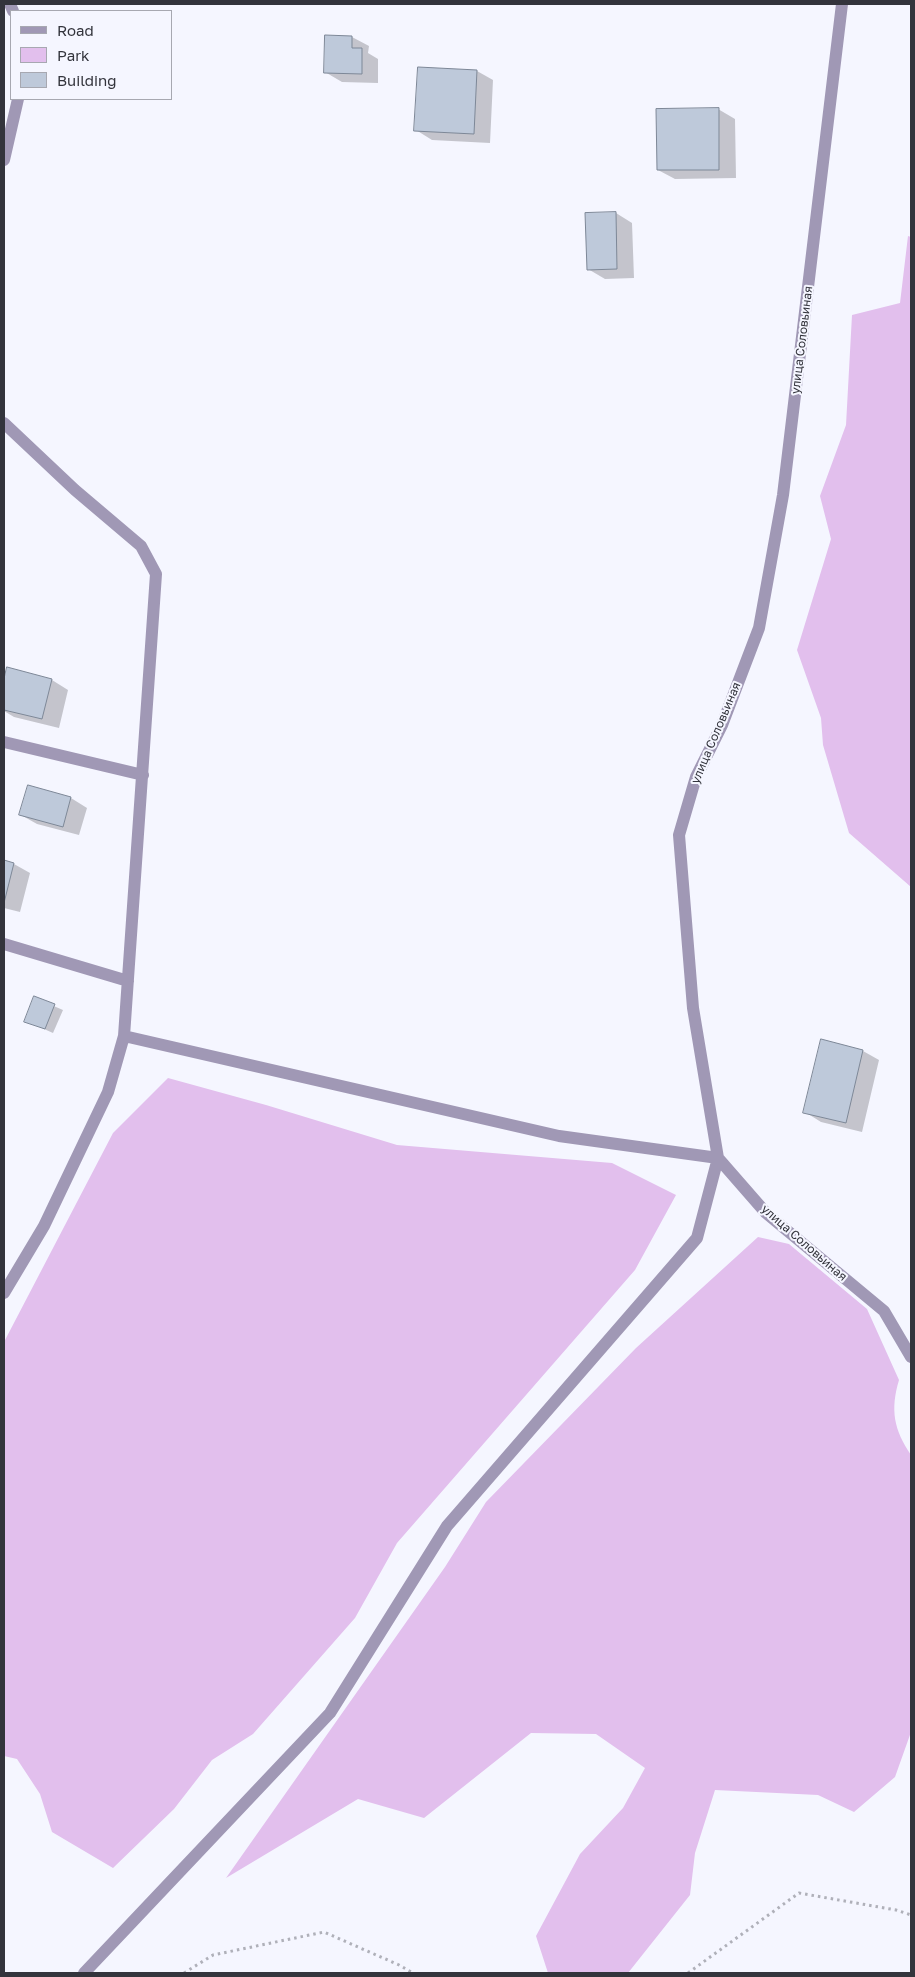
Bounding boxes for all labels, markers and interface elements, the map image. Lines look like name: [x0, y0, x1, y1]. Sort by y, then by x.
legend: [10, 10, 172, 100]
text: Road: [57, 21, 94, 39]
text: Park: [57, 46, 89, 64]
text: Building: [57, 71, 117, 89]
street label: улица Соловьиная: [788, 285, 816, 395]
street label: улица Соловьиная: [688, 680, 744, 786]
street label: улица Соловьиная: [758, 1202, 850, 1284]

